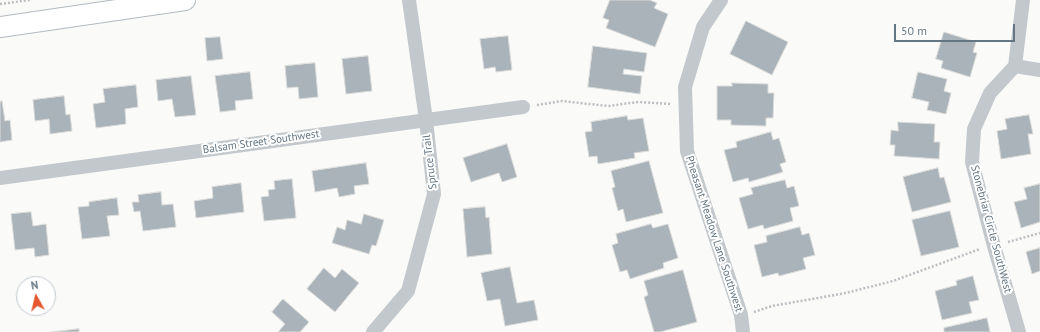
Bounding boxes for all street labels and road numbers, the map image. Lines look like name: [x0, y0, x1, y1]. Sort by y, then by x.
street label: Balsam Street Southwest: [202, 127, 320, 157]
street label: Spruce Trail: [420, 134, 440, 190]
street label: Pheasant Meadow Lane Southwest: [683, 154, 745, 314]
street label: Stonebriar Circle SouthWest: [968, 164, 1014, 294]

